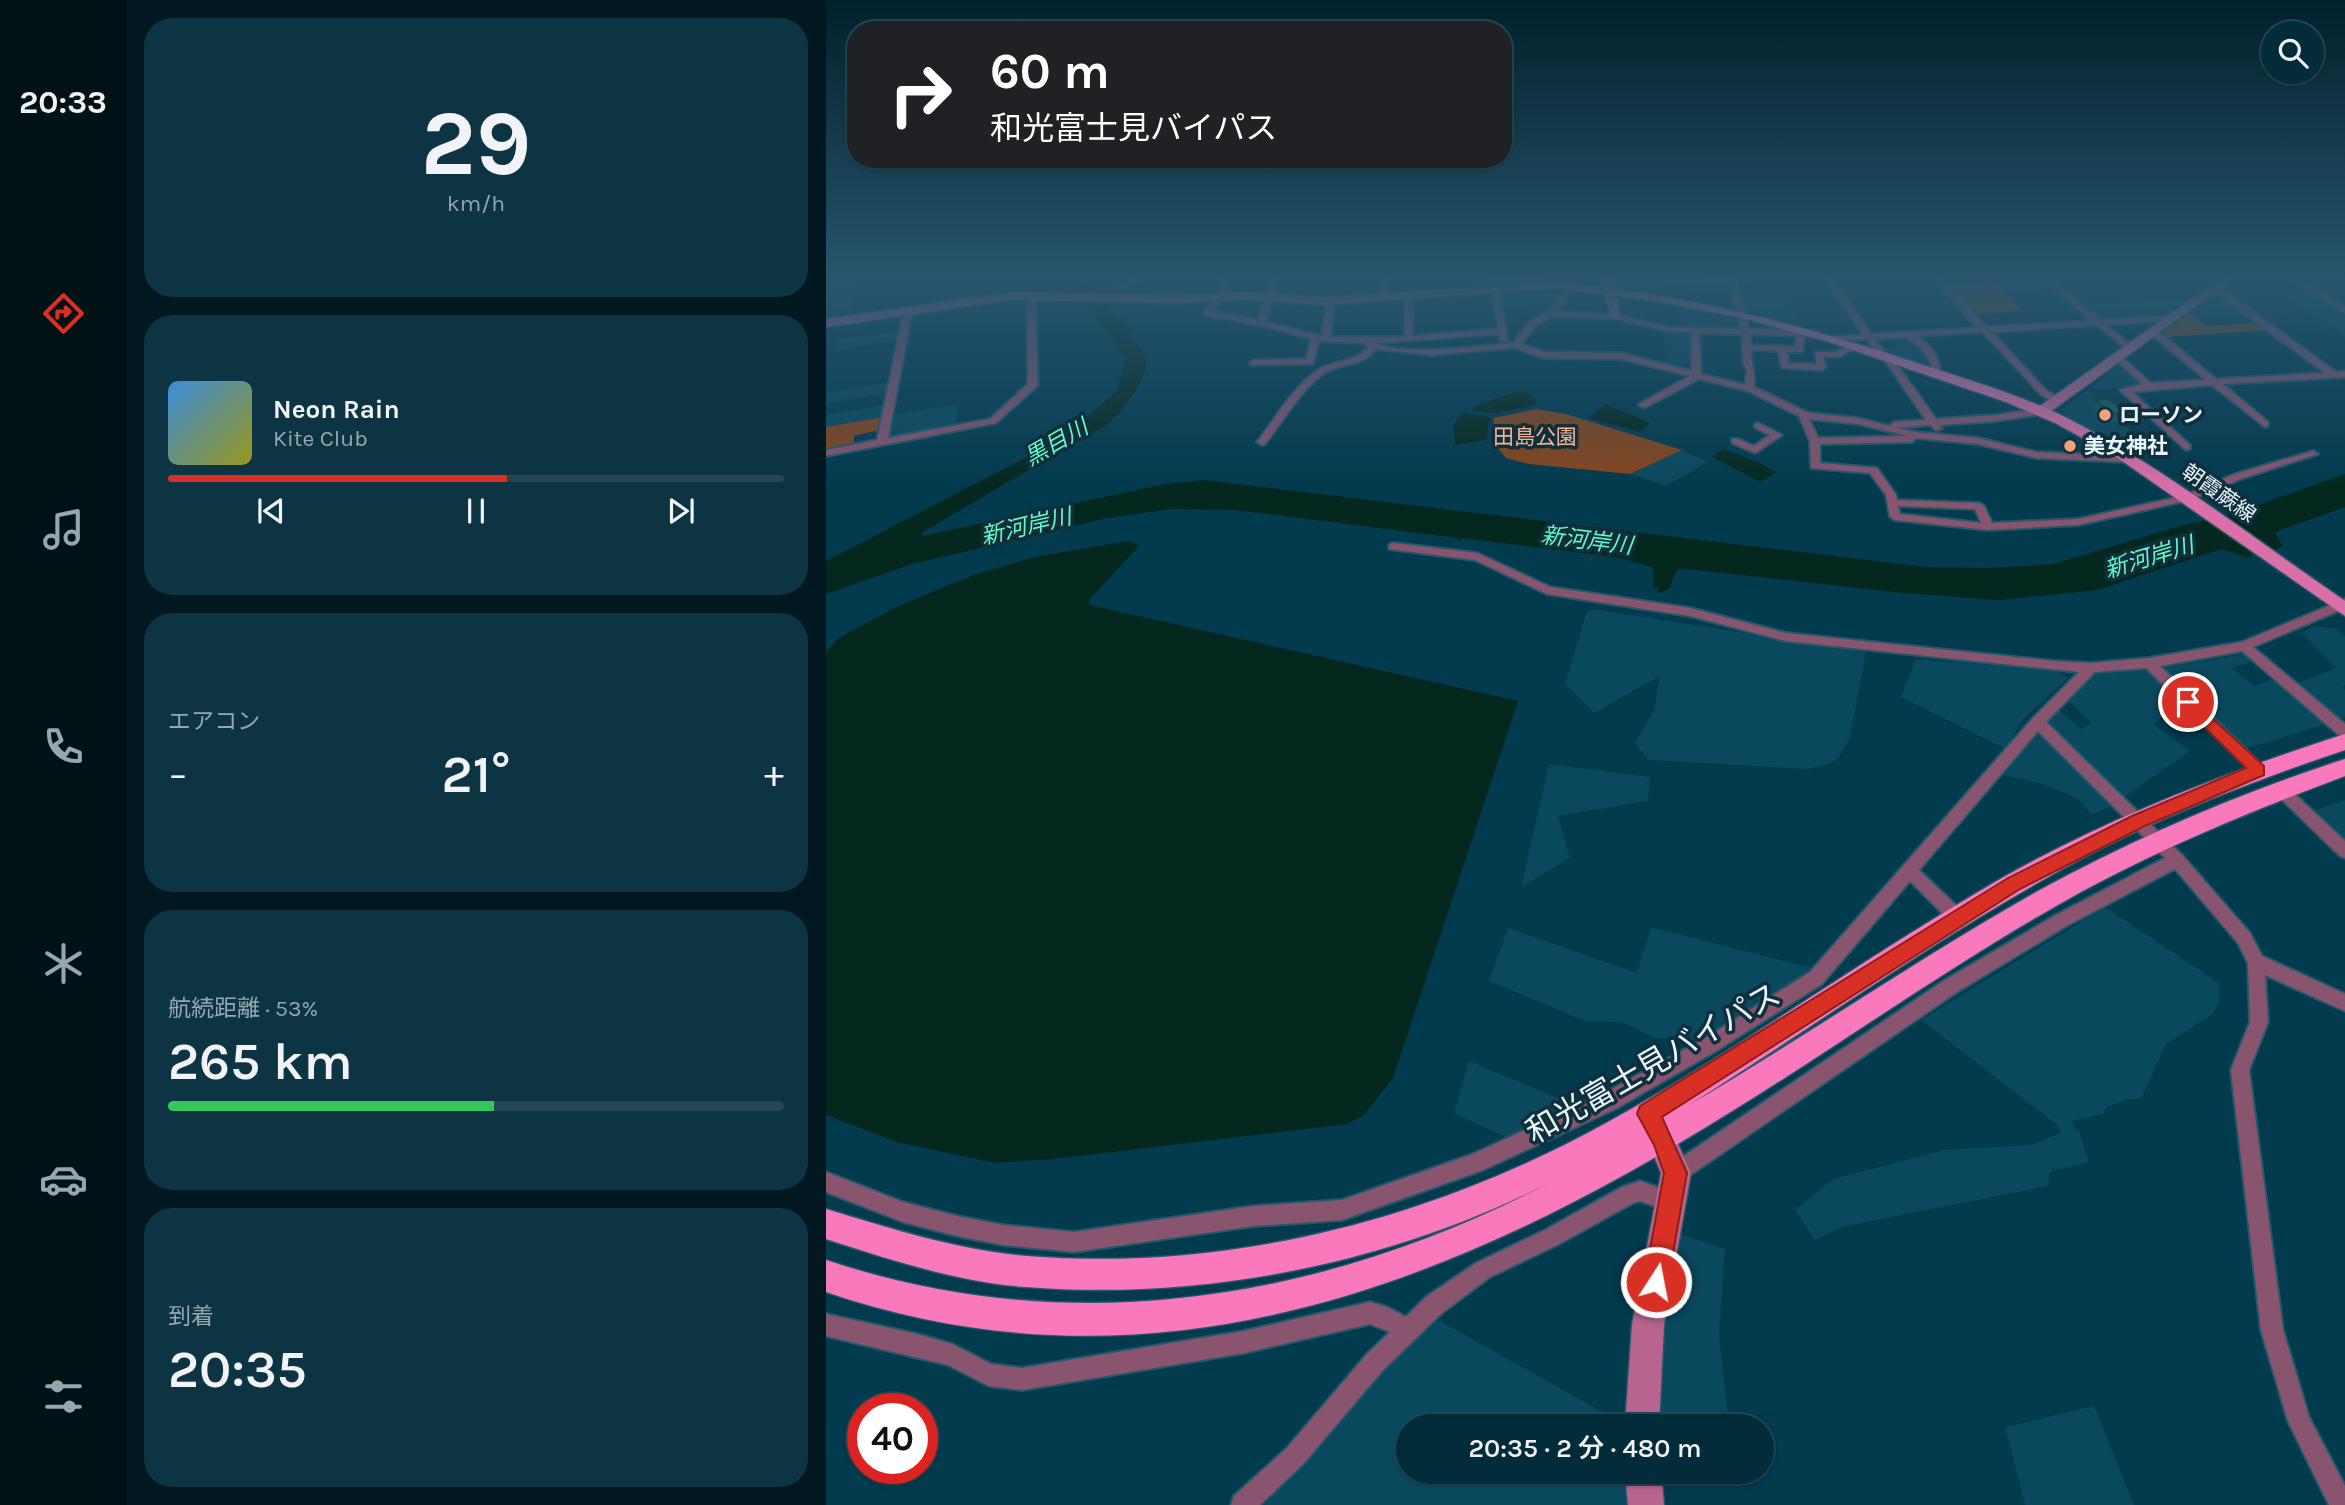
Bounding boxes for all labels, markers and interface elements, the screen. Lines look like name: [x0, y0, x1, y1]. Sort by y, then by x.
map controls: [2261, 21, 2324, 84]
button: search: [2261, 21, 2324, 84]
text: 60 m: [990, 43, 1110, 100]
icon: right: [875, 49, 966, 140]
text: 20:33: [19, 84, 107, 121]
text: 29: [421, 91, 531, 197]
text: 和光富士見バイパス: [990, 110, 1277, 147]
text: km/h: [447, 190, 505, 217]
icon: directions: [39, 289, 88, 338]
text: Neon Rain: [273, 394, 400, 425]
place label: ローソン: [2119, 403, 2203, 427]
marker: ローソン: [2097, 407, 2113, 423]
water label: 黒目川: [1020, 412, 1095, 471]
text: Kite Club: [273, 425, 368, 452]
park label: 田島公園: [1493, 425, 1577, 449]
place label: 美女神社: [2084, 434, 2168, 458]
marker: 美女神社: [2062, 438, 2078, 454]
street label: 朝霞蕨線: [2178, 459, 2260, 527]
icon: previous: [252, 492, 290, 530]
icon: pause: [457, 492, 495, 530]
icon: next: [662, 492, 700, 530]
water label: 新河岸川: [978, 502, 1077, 550]
icon: music: [39, 505, 88, 554]
water label: 新河岸川: [1540, 521, 1637, 560]
water label: 新河岸川: [2101, 530, 2200, 584]
pin: [2158, 672, 2218, 732]
icon: arrive: [2169, 683, 2207, 721]
text: エアコン: [168, 708, 260, 735]
icon: phone: [39, 722, 88, 771]
text: 21°: [442, 744, 510, 805]
text: −: [168, 752, 188, 797]
text: +: [764, 752, 784, 797]
icon: climate: [39, 939, 88, 988]
street label: 和光富士見バイパス: [1520, 976, 1787, 1151]
text: 航続距離 · 53%: [168, 995, 318, 1022]
text: 265 km: [168, 1031, 353, 1092]
icon: car: [39, 1155, 88, 1204]
position arrow: [1619, 1245, 1693, 1319]
text: 到着: [168, 1303, 214, 1330]
text: 20:35: [168, 1339, 307, 1400]
icon: filters: [39, 1372, 88, 1421]
speed limit sign: 40: [847, 1393, 938, 1484]
text: 20:35 · 2 分 · 480 m: [1469, 1433, 1702, 1464]

